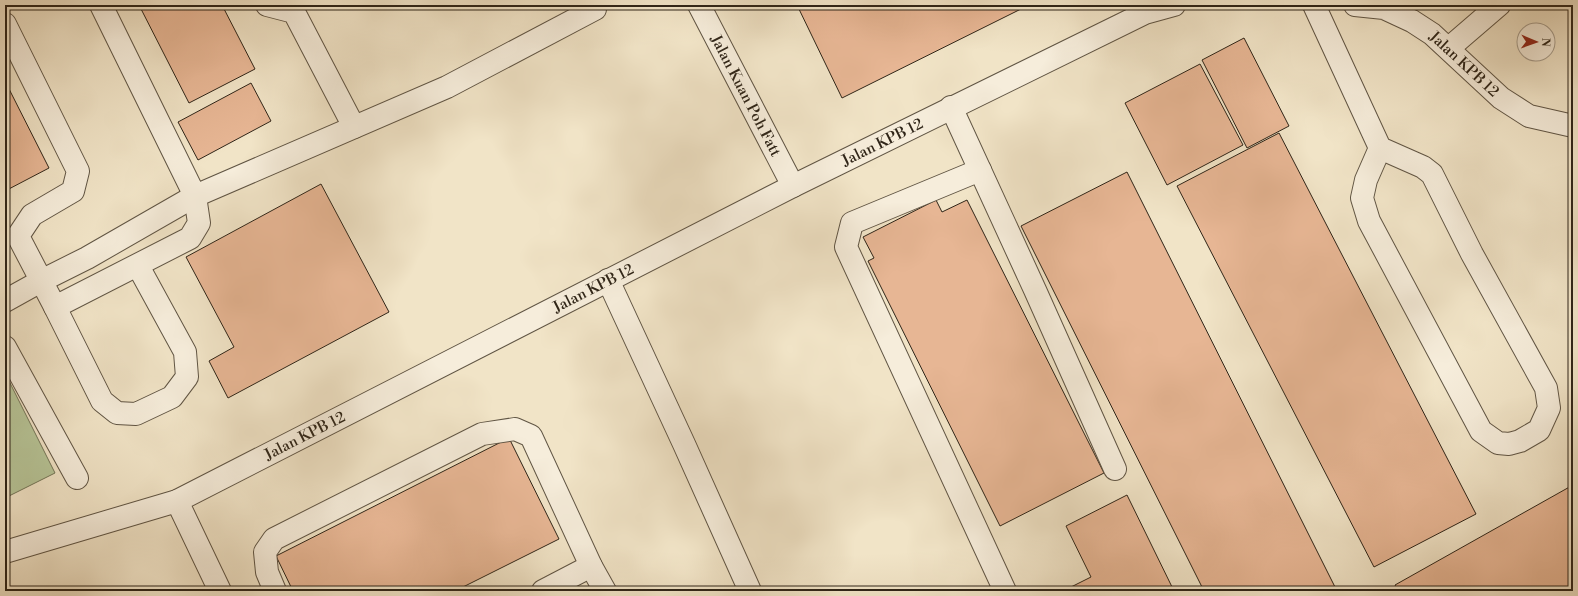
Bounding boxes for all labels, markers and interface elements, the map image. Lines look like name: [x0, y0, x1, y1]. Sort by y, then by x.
north arrow: [1516, 22, 1556, 62]
street label: Jalan KPB 12: [1424, 27, 1503, 101]
street label: Jalan Kuan Poh Fatt: [706, 31, 785, 160]
text: N: [1538, 38, 1552, 47]
street label: Jalan KPB 12: [838, 114, 927, 171]
street label: Jalan KPB 12: [549, 260, 637, 318]
street label: Jalan KPB 12: [261, 408, 349, 465]

